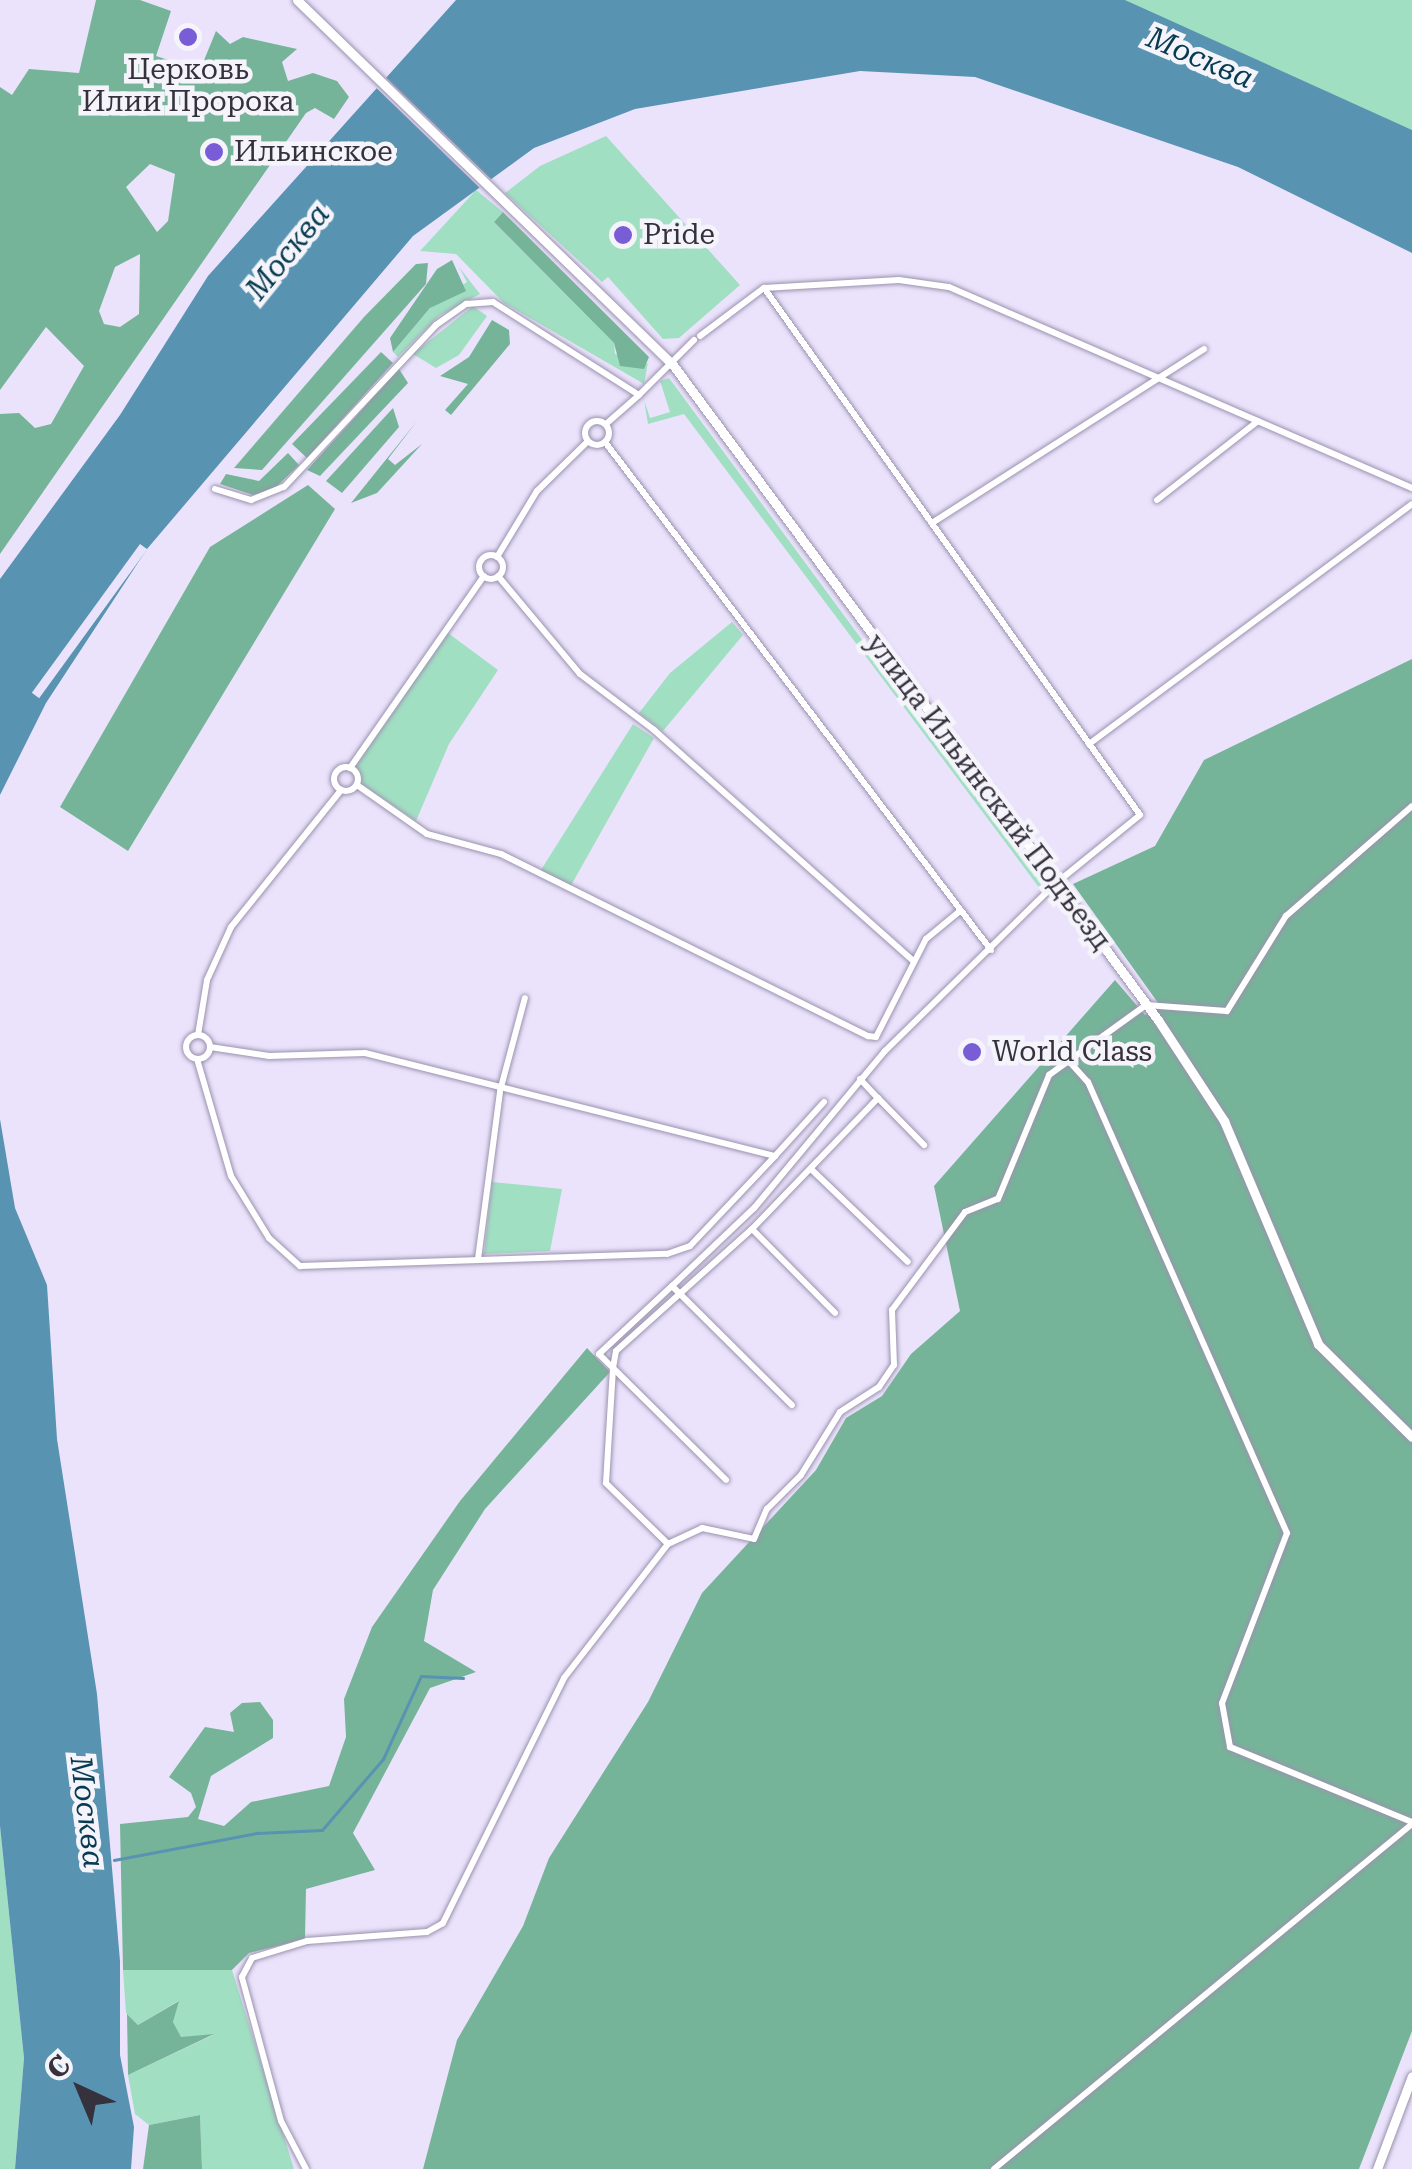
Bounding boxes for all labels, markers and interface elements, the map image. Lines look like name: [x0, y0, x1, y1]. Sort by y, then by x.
water label: Москва: [1141, 19, 1259, 97]
marker: Церковь Илии Пророка: [177, 26, 199, 48]
place label: Церковь Илии Пророка: [82, 53, 294, 119]
place label: Ильинское: [234, 135, 393, 169]
marker: Ильинское: [203, 141, 225, 163]
water label: Москва: [239, 197, 337, 307]
place label: Pride: [643, 218, 715, 252]
marker: Pride: [612, 224, 634, 246]
street label: улица Ильинский Подъезд: [858, 627, 1118, 957]
place label: World Class: [992, 1035, 1152, 1069]
marker: World Class: [961, 1041, 983, 1063]
water label: Москва: [62, 1754, 112, 1870]
north arrow: [30, 2039, 130, 2139]
text: С: [40, 2048, 77, 2086]

